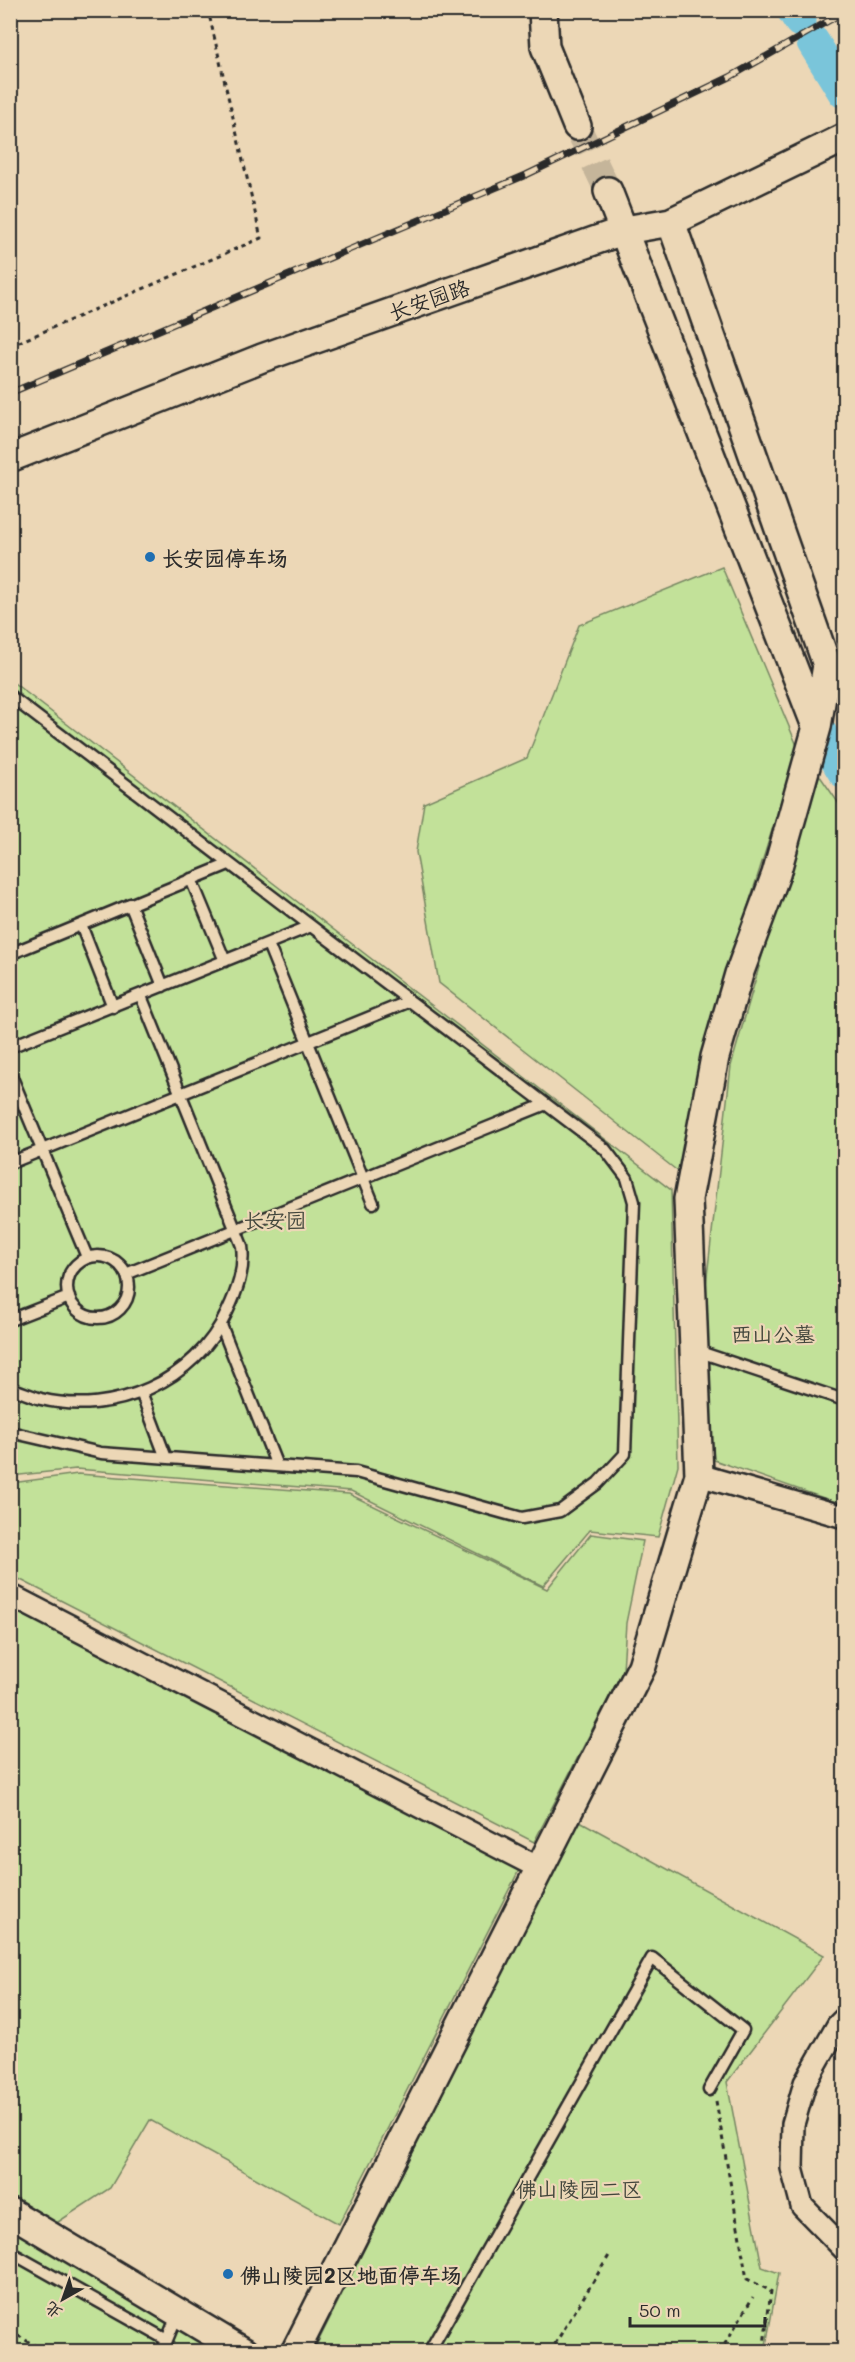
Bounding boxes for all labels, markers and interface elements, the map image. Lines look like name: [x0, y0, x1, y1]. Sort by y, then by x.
street label: 长安园路: [385, 273, 473, 325]
place label: 长安园停车场: [162, 544, 288, 571]
marker: 长安园停车场: [143, 550, 157, 564]
park label: 长安园: [244, 1206, 307, 1233]
park label: 西山公墓: [731, 1320, 815, 1347]
park label: 佛山陵园二区: [516, 2175, 642, 2202]
place label: 佛山陵园2区地面停车场: [240, 2261, 462, 2288]
marker: 佛山陵园2区地面停车场: [221, 2267, 235, 2281]
north arrow: [33, 2269, 93, 2329]
scale bar: [630, 2290, 765, 2328]
text: 北: [40, 2298, 66, 2324]
text: 50 m: [639, 2298, 681, 2322]

